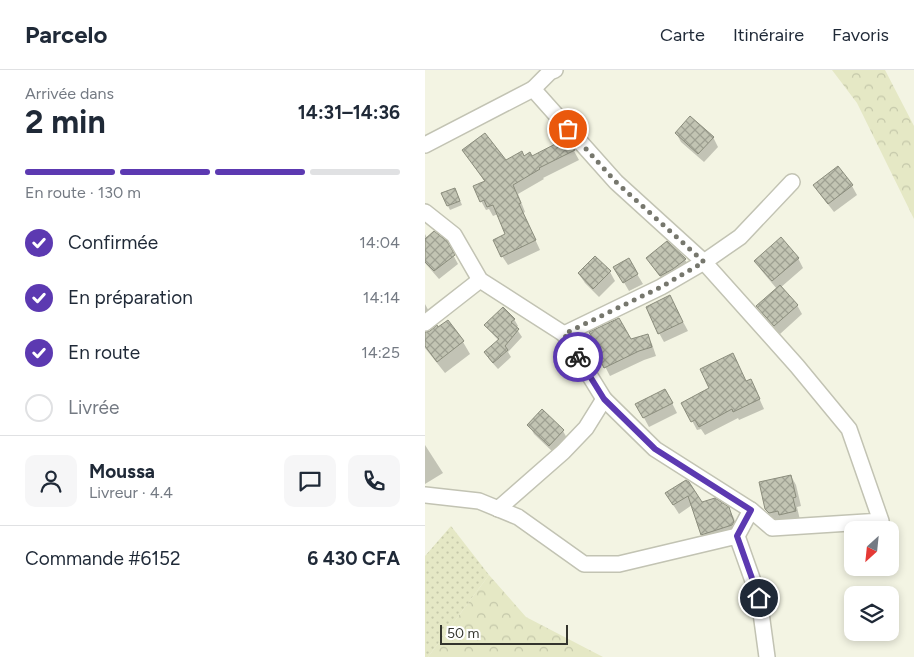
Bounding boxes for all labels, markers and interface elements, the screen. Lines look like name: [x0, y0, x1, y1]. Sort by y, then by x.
text: Parcelo: [25, 20, 107, 49]
text: Carte: [660, 24, 705, 46]
text: Itinéraire: [733, 24, 804, 46]
text: Favoris: [832, 24, 889, 46]
text: Arrivée dans: [25, 84, 114, 103]
text: 14:31–14:36: [298, 101, 400, 124]
text: 2 min: [25, 103, 106, 141]
pin: [547, 108, 589, 150]
icon: bag: [554, 115, 582, 143]
text: En route · 130 m: [25, 183, 141, 202]
icon: check: [25, 229, 53, 257]
text: Confirmée: [68, 231, 158, 254]
text: 14:04: [359, 233, 400, 252]
icon: check: [25, 284, 53, 312]
text: En préparation: [68, 286, 193, 309]
text: 14:14: [363, 288, 400, 307]
courier: [553, 332, 603, 382]
icon: check: [25, 339, 53, 367]
text: En route: [68, 341, 140, 364]
text: 14:25: [361, 343, 400, 362]
icon: bike: [564, 343, 592, 371]
text: Livrée: [68, 396, 119, 419]
button: person: [25, 455, 77, 507]
button: chat: [284, 455, 336, 507]
button: phone: [348, 455, 400, 507]
text: Moussa: [89, 460, 155, 483]
text: Livreur · 4.4: [89, 483, 173, 502]
north arrow: [844, 521, 899, 576]
map controls: [844, 521, 899, 641]
text: Commande #6152: [25, 547, 181, 570]
text: 6 430 CFA: [307, 547, 400, 570]
pin: [738, 577, 780, 619]
icon: home: [745, 584, 773, 612]
button: layers: [844, 586, 899, 641]
scale bar: [440, 622, 567, 645]
text: 50 m: [447, 625, 479, 642]

